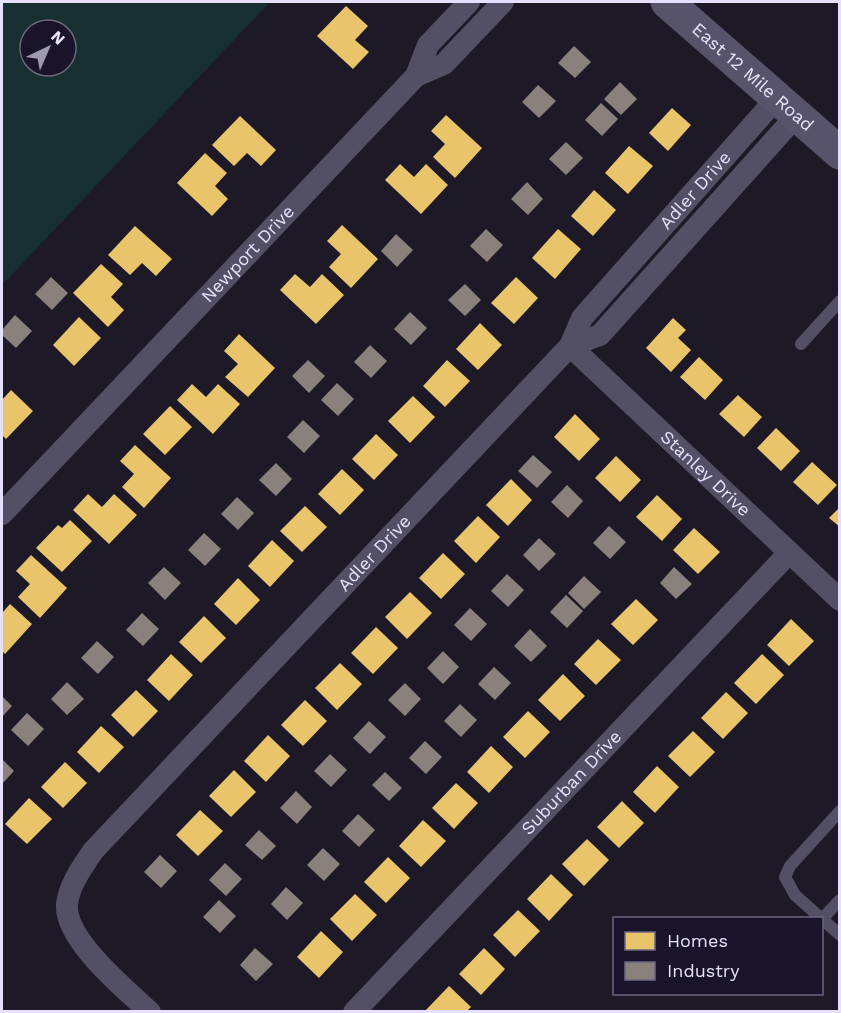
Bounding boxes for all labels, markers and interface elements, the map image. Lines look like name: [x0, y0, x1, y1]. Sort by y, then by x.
north arrow: [18, 18, 78, 78]
street label: East 12 Mile Road: [688, 18, 818, 135]
text: N: [47, 27, 69, 49]
street label: Adler Drive: [655, 147, 735, 233]
street label: Newport Drive: [197, 201, 298, 306]
street label: Stanley Drive: [656, 426, 755, 520]
street label: Adler Drive: [333, 510, 415, 595]
street label: Suburban Drive: [517, 726, 625, 839]
legend: [613, 917, 823, 995]
text: Homes: [667, 930, 728, 951]
text: Industry: [667, 960, 740, 981]

